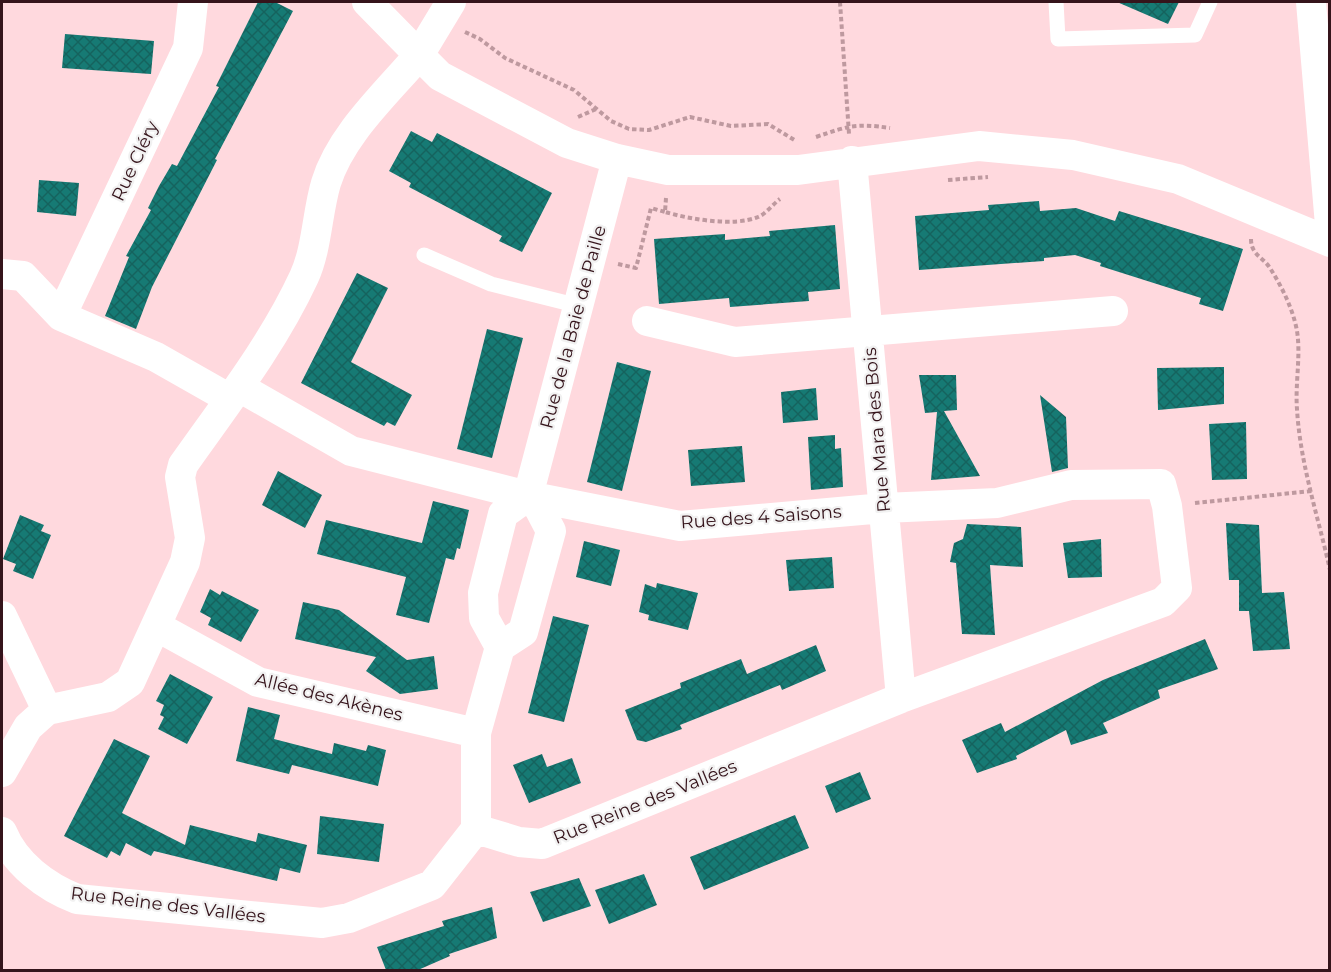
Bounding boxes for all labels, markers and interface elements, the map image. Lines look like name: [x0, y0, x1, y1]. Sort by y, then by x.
street label: Rue Cléry: [107, 117, 163, 205]
street label: Rue de la Baie de Paille: [535, 223, 611, 431]
street label: Rue Mara des Bois: [859, 346, 895, 513]
street label: Rue des 4 Saisons: [680, 500, 843, 534]
street label: Allée des Akènes: [253, 668, 405, 726]
street label: Rue Reine des Vallées: [550, 755, 740, 849]
street label: Rue Reine des Vallées: [69, 882, 267, 928]

